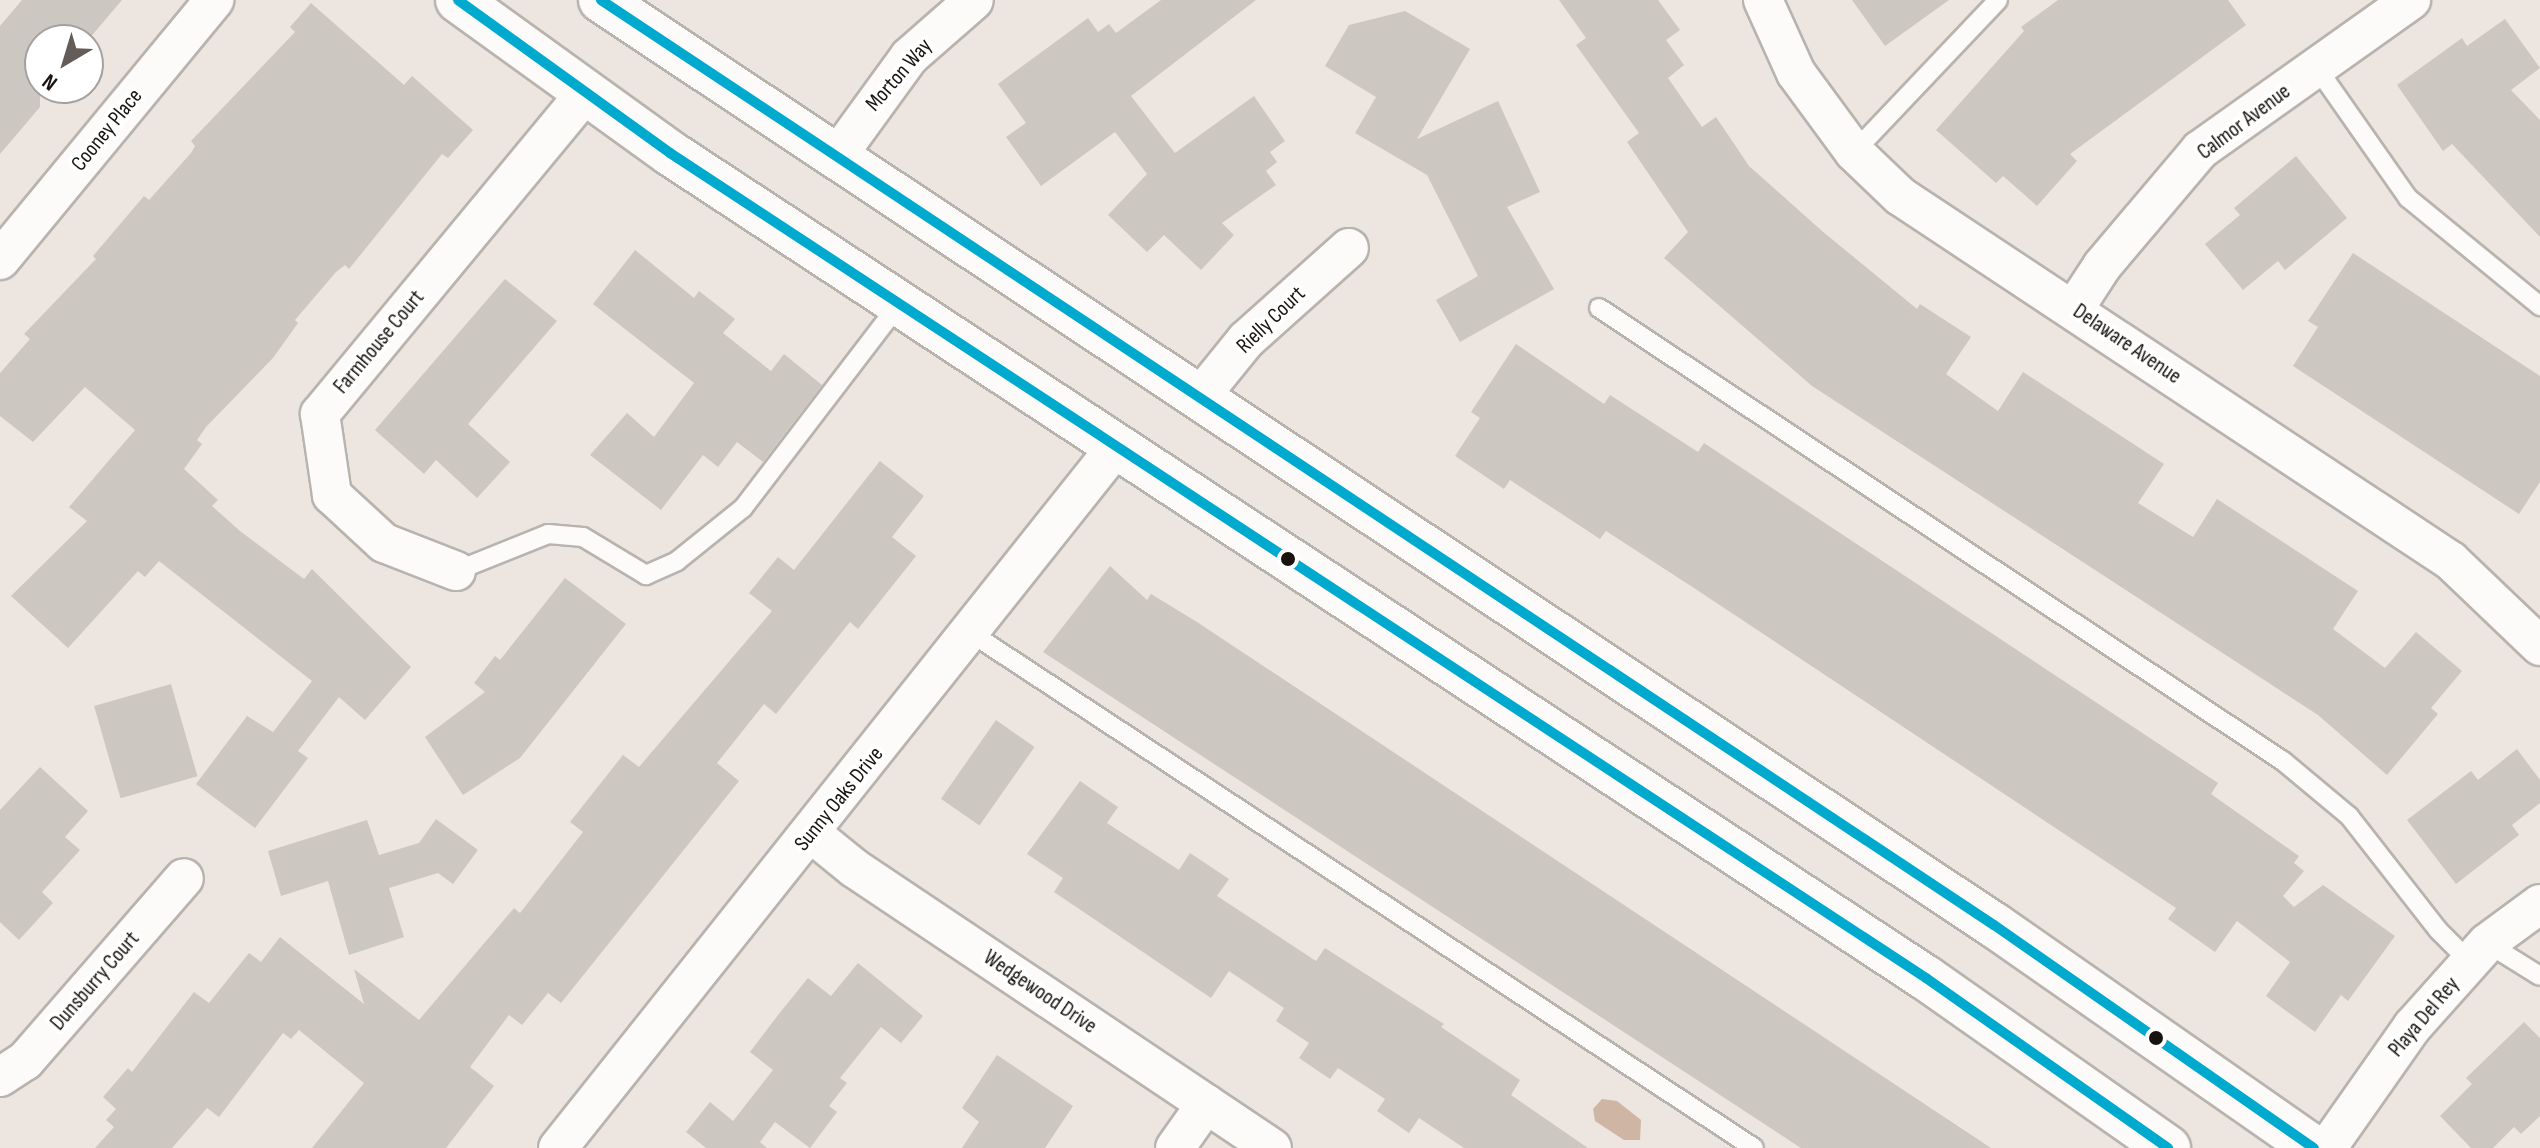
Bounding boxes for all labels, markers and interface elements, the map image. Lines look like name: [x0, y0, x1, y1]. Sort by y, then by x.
north arrow: [24, 24, 104, 104]
street label: Morton Way: [860, 33, 938, 117]
text: N: [37, 67, 63, 96]
street label: Calmor Avenue: [2192, 78, 2296, 166]
street label: Cooney Place: [66, 84, 148, 176]
street label: Rielly Court: [1231, 281, 1311, 359]
street label: Farmhouse Court: [328, 285, 430, 399]
street label: Delaware Avenue: [2068, 298, 2186, 390]
unlabelled marker: [1280, 551, 1296, 567]
street label: Sunny Oaks Drive: [789, 742, 889, 856]
street label: Dunsburry Court: [45, 926, 145, 1036]
street label: Wedgewood Drive: [978, 944, 1102, 1040]
street label: Playa Del Rey: [2383, 972, 2465, 1062]
unlabelled marker: [2148, 1030, 2164, 1046]

